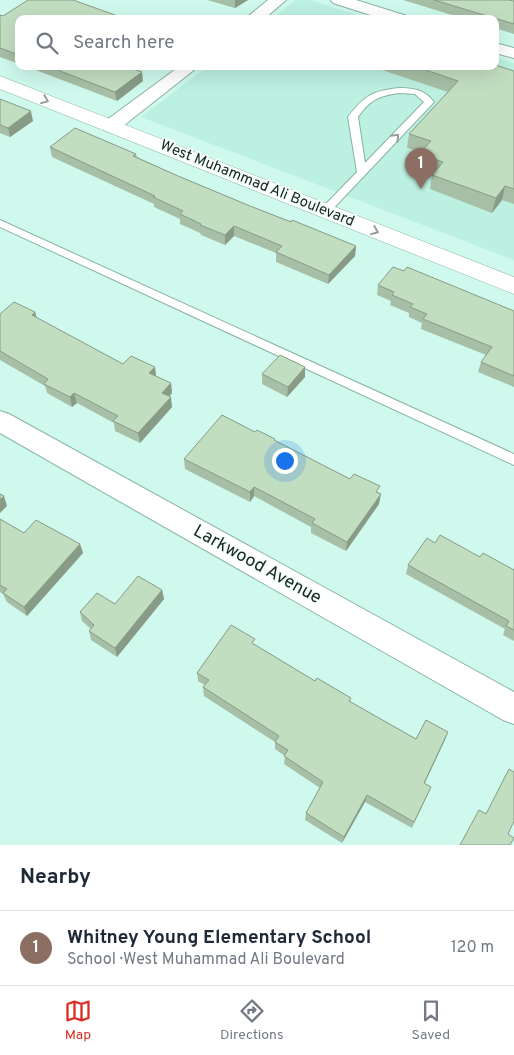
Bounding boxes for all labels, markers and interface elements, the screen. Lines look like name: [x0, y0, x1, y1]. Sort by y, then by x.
search box: [15, 15, 499, 70]
icon: search: [33, 29, 61, 57]
text: Search here: [73, 31, 175, 55]
one-way arrow: [40, 94, 49, 104]
one-way arrow: [390, 134, 399, 143]
street label: West Muhammad Ali Boulevard: [157, 136, 357, 232]
pin: 1: [405, 148, 437, 189]
one-way arrow: [370, 224, 379, 235]
your location: [272, 448, 298, 474]
street label: Larkwood Avenue: [189, 520, 325, 610]
text: Nearby: [20, 864, 91, 891]
text: Whitney Young Elementary School: [67, 926, 371, 950]
text: 1: [33, 938, 39, 958]
text: 120 m: [451, 938, 494, 958]
text: School · West Muhammad Ali Boulevard: [67, 950, 345, 970]
tab: Map: [64, 997, 92, 1044]
tab: Directions: [220, 997, 284, 1044]
tab: Saved: [412, 997, 450, 1044]

